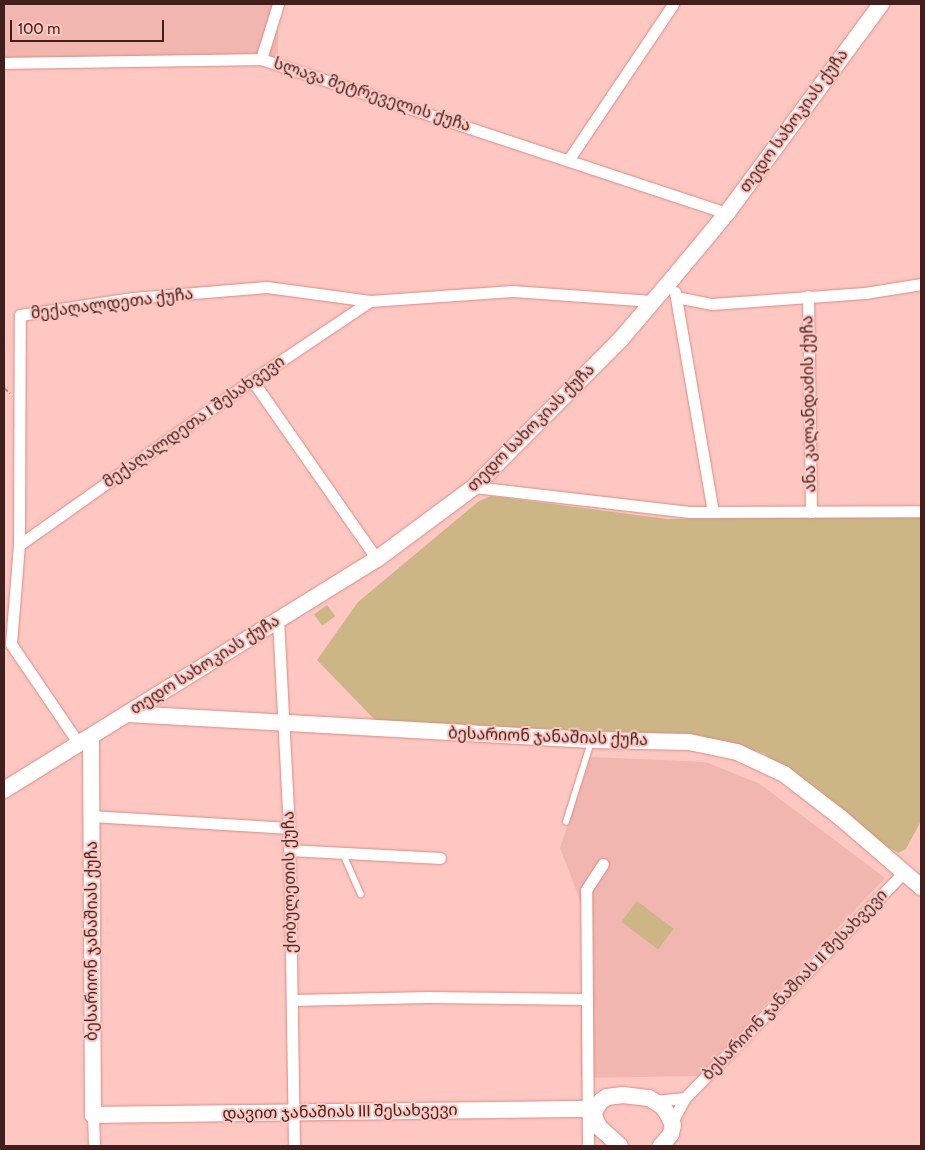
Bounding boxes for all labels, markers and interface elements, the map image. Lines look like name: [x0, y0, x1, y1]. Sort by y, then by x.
scale bar: [12, 10, 166, 42]
text: 100 m: [18, 20, 60, 38]
street label: თედო სახოკიას ქუჩა: [736, 46, 852, 196]
street label: სლავა მეტრეველის ქუჩა: [271, 54, 473, 136]
street label: მექაღალდეთა ქუჩა: [30, 285, 194, 323]
street label: ანა კალანდაძის ქუჩა: [798, 315, 820, 493]
street label: მექაღალდეთა I შესახვევი: [100, 352, 288, 492]
street label: თედო სახოკიას ქუჩა: [463, 360, 599, 496]
street label: თედო სახოკიას ქუჩა: [127, 611, 283, 719]
street label: ბესარიონ ჯანაშიას ქუჩა: [448, 724, 648, 750]
street label: ქობულეთის ქუჩა: [279, 811, 301, 953]
street label: ბესარიონ ჯანაშიას ქუჩა: [82, 841, 102, 1041]
street label: ბესარიონ ჯანაშიას II შესახვევი: [698, 886, 892, 1084]
street label: დავით ჯანაშიას III შესახვევი: [222, 1100, 458, 1124]

